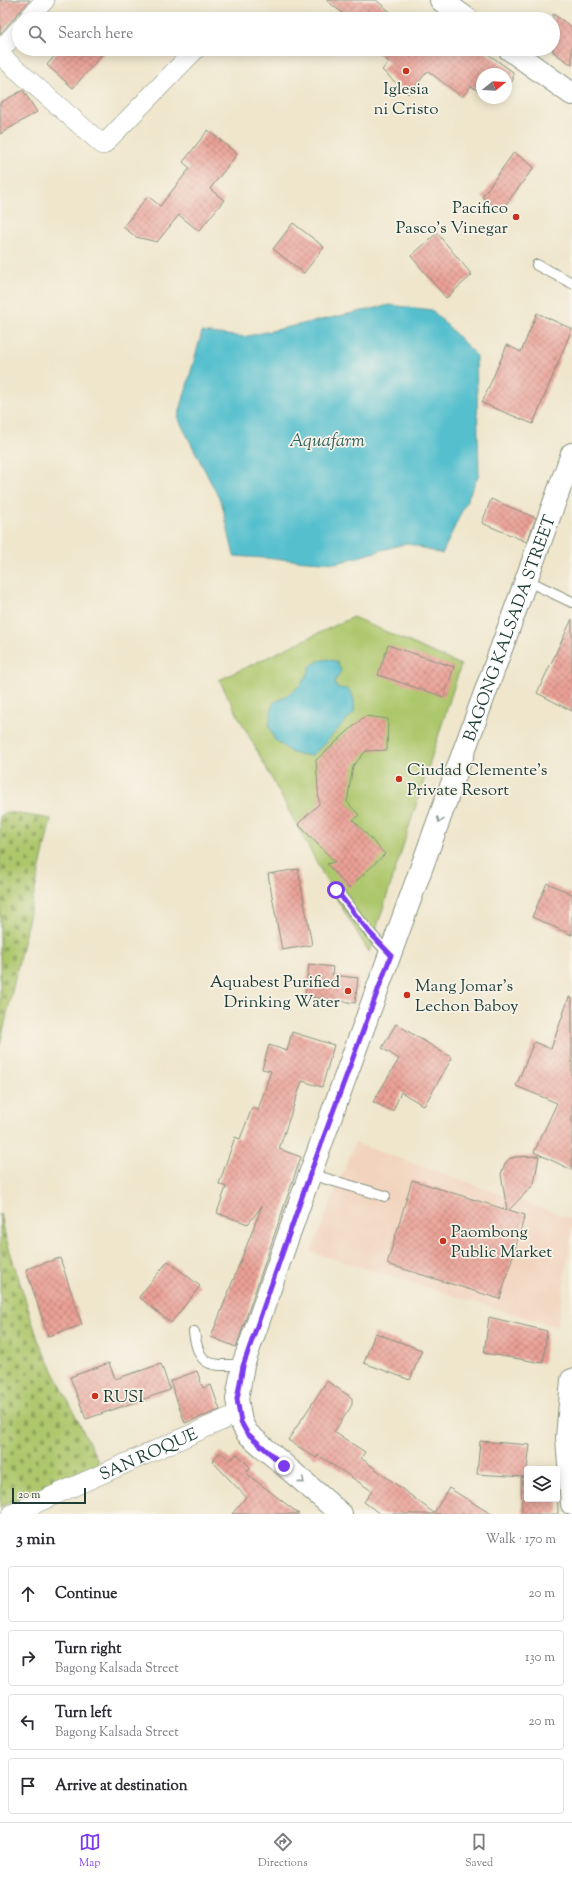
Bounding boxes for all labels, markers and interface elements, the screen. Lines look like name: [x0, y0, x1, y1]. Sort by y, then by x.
search box: [12, 12, 560, 56]
icon: search: [26, 23, 48, 45]
text: Search here: [58, 24, 133, 45]
marker: Iglesia ni Cristo: [401, 66, 411, 76]
north arrow: [476, 68, 512, 104]
place label: Iglesia ni Cristo: [374, 78, 438, 122]
place label: Pacifico Pasco's Vinegar: [396, 197, 509, 241]
marker: Pacifico Pasco's Vinegar: [511, 212, 521, 222]
water label: Aquafarm: [289, 429, 365, 455]
street label: BAGONG KALSADA STREET: [458, 512, 563, 745]
place label: Ciudad Clemente's Private Resort: [407, 759, 548, 803]
marker: Ciudad Clemente's Private Resort: [394, 774, 404, 784]
one-way arrow: [436, 817, 444, 824]
route start: [327, 881, 345, 899]
place label: Aquabest Purified Drinking Water: [210, 971, 341, 1015]
place label: Mang Jomar's Lechon Baboy: [415, 975, 519, 1019]
marker: Aquabest Purified Drinking Water: [343, 986, 353, 996]
marker: Mang Jomar's Lechon Baboy: [402, 990, 412, 1000]
place label: Paombong Public Market: [451, 1221, 552, 1265]
marker: Paombong Public Market: [438, 1236, 448, 1246]
place label: RUSI: [103, 1386, 144, 1410]
marker: RUSI: [90, 1391, 100, 1401]
street label: SAN ROQUE: [96, 1423, 202, 1488]
route end: [275, 1457, 293, 1475]
map controls: [524, 1466, 560, 1502]
button: layers: [524, 1466, 560, 1502]
one-way arrow: [297, 1477, 305, 1484]
scale bar: [12, 1486, 86, 1505]
text: 20 m: [18, 1487, 40, 1503]
text: 3 min: [16, 1528, 55, 1552]
text: Walk · 170 m: [486, 1531, 556, 1549]
icon: ahead: [17, 1583, 39, 1605]
text: Continue: [55, 1584, 117, 1605]
text: 20 m: [529, 1585, 555, 1603]
text: Turn right: [55, 1639, 121, 1660]
icon: right: [17, 1647, 39, 1669]
text: 130 m: [525, 1649, 555, 1667]
text: Bagong Kalsada Street: [55, 1660, 179, 1678]
text: Turn left: [55, 1703, 112, 1724]
icon: left: [17, 1711, 39, 1733]
text: 20 m: [529, 1713, 555, 1731]
text: Bagong Kalsada Street: [55, 1724, 179, 1742]
icon: arrive: [17, 1775, 39, 1797]
text: Arrive at destination: [55, 1776, 188, 1797]
tab: Map: [79, 1831, 101, 1871]
tab: Directions: [258, 1831, 308, 1871]
tab: Saved: [465, 1831, 493, 1871]

